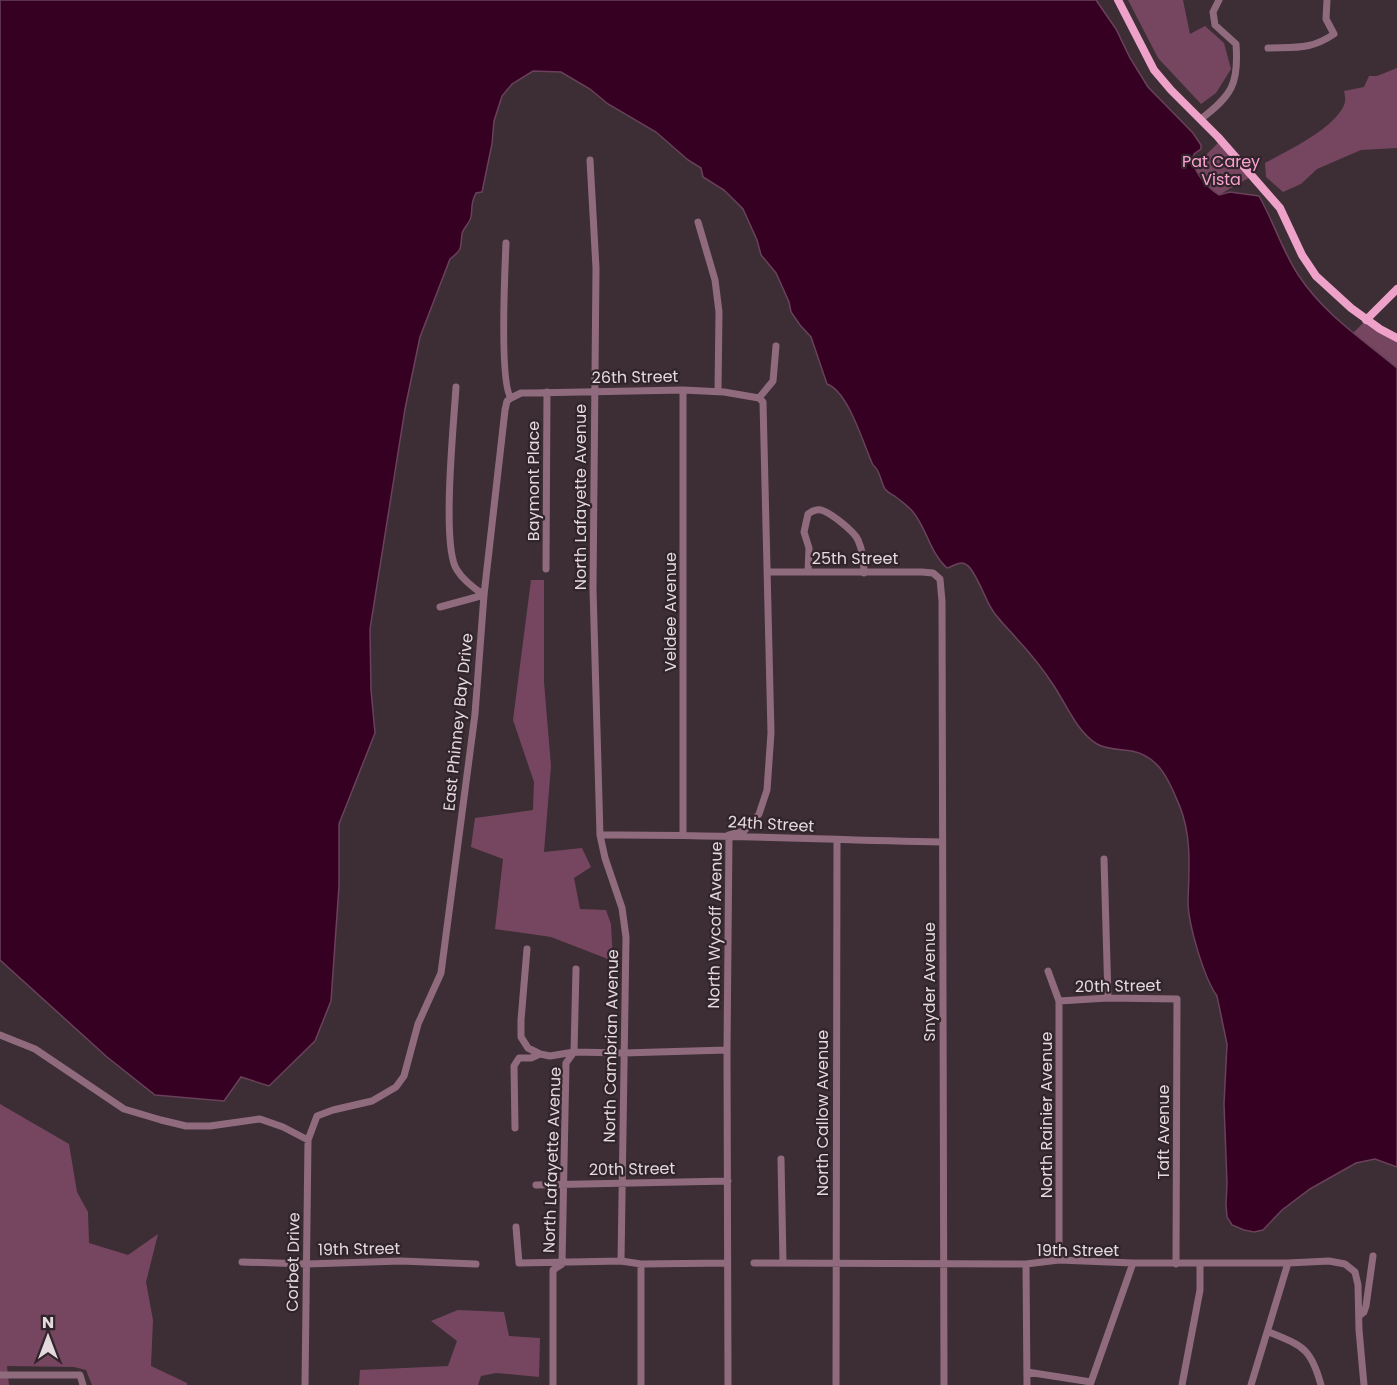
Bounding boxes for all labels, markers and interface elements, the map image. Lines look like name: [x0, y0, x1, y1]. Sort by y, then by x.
park label: Pat Carey Vista: [1182, 150, 1260, 191]
street label: 26th Street: [592, 365, 679, 389]
street label: North Lafayette Avenue: [569, 404, 592, 590]
street label: Baymont Place: [522, 421, 545, 541]
street label: 25th Street: [812, 547, 898, 570]
street label: Veldee Avenue: [659, 552, 682, 672]
street label: East Phinney Bay Drive: [437, 632, 479, 812]
street label: 24th Street: [727, 810, 815, 838]
street label: North Wycoff Avenue: [702, 841, 728, 1009]
street label: Snyder Avenue: [918, 922, 941, 1042]
street label: North Cambrian Avenue: [598, 949, 624, 1143]
street label: 20th Street: [1075, 974, 1162, 998]
street label: North Callow Avenue: [811, 1030, 834, 1196]
street label: North Rainier Avenue: [1035, 1032, 1058, 1198]
street label: North Lafayette Avenue: [537, 1066, 567, 1254]
street label: Taft Avenue: [1152, 1084, 1175, 1179]
street label: 20th Street: [589, 1157, 676, 1181]
street label: Corbet Drive: [281, 1212, 305, 1312]
street label: 19th Street: [318, 1237, 401, 1261]
street label: 19th Street: [1037, 1239, 1119, 1262]
north arrow: [18, 1307, 78, 1367]
text: N: [42, 1311, 54, 1334]

